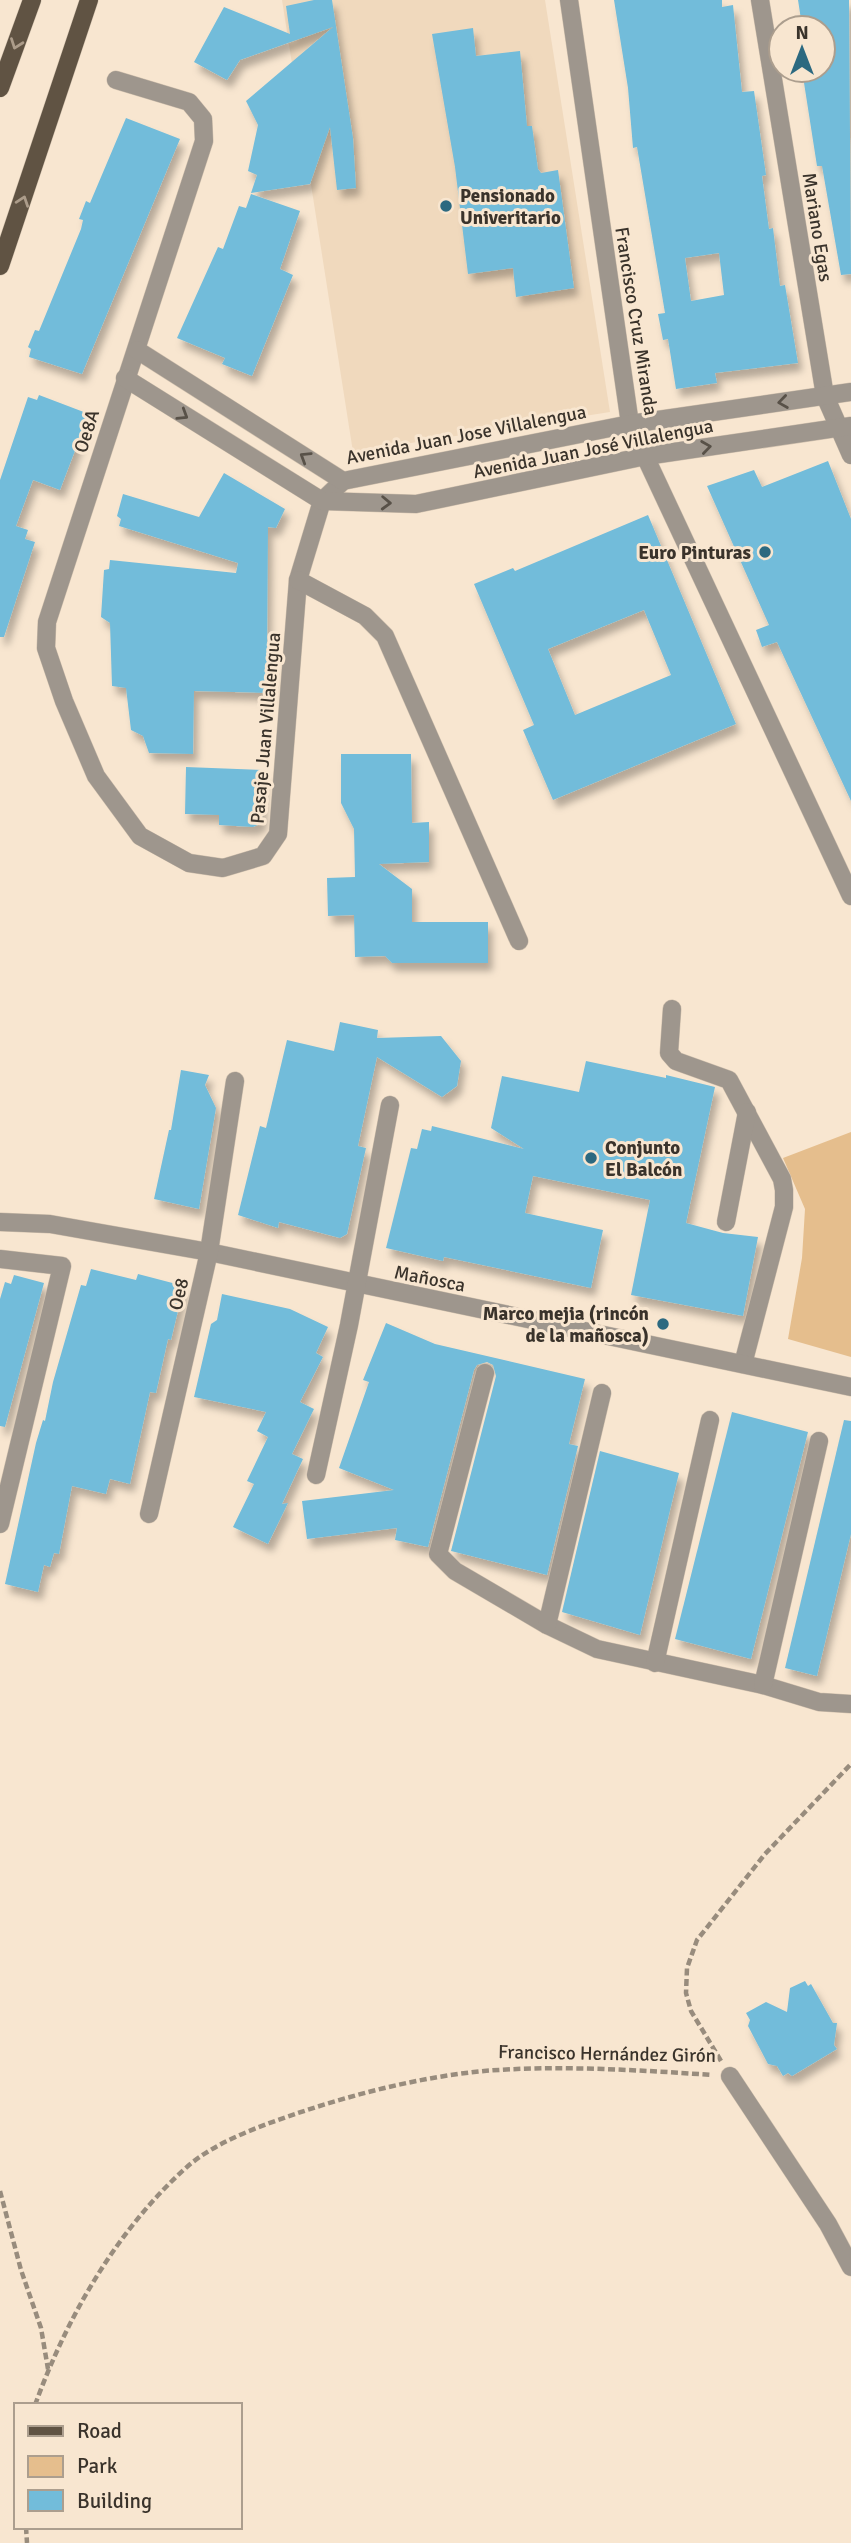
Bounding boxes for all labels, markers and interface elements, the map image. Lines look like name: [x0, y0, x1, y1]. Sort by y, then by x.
north arrow: [767, 14, 837, 84]
text: N: [795, 21, 809, 45]
one-way arrow: [10, 37, 24, 49]
street label: Mariano Egas: [797, 171, 837, 283]
place label: Pensionado Univeritario: [460, 184, 561, 230]
one-way arrow: [14, 196, 28, 208]
marker: Pensionado Univeritario: [438, 198, 454, 214]
street label: Francisco Cruz Miranda: [609, 225, 663, 417]
one-way arrow: [778, 394, 789, 409]
street label: Avenida Juan Jose Villalengua: [344, 400, 588, 470]
street label: Oe8A: [69, 406, 105, 456]
one-way arrow: [175, 406, 188, 419]
street label: Avenida Juan José Villalengua: [471, 414, 715, 484]
one-way arrow: [700, 440, 711, 455]
one-way arrow: [300, 452, 313, 465]
one-way arrow: [381, 495, 391, 511]
place label: Euro Pinturas: [638, 541, 751, 565]
marker: Euro Pinturas: [757, 544, 773, 560]
street label: Pasaje Juan Villalengua: [246, 631, 286, 825]
place label: Conjunto El Balcón: [605, 1136, 682, 1182]
marker: Conjunto El Balcón: [583, 1150, 599, 1166]
street label: Mañosca: [392, 1260, 467, 1298]
street label: Oe8: [164, 1276, 194, 1313]
place label: Marco mejia (rincón de la mañosca): [483, 1302, 649, 1348]
marker: Marco mejia (rincón de la mañosca): [655, 1316, 671, 1332]
street label: Francisco Hernández Girón: [498, 2040, 716, 2068]
legend: [14, 2403, 242, 2529]
text: Road: [77, 2418, 122, 2444]
text: Park: [77, 2453, 118, 2479]
text: Building: [77, 2488, 152, 2514]

